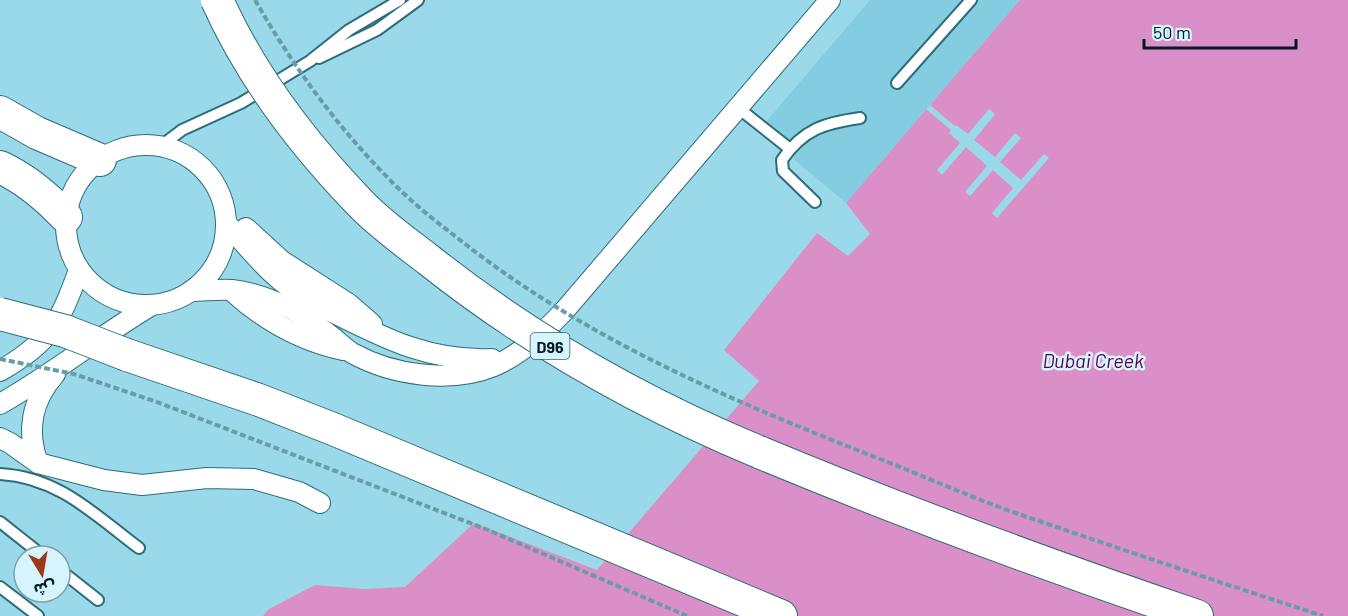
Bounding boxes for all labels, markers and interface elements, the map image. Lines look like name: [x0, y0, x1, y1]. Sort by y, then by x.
scale bar: [1144, 12, 1296, 50]
text: 50 m: [1153, 21, 1191, 43]
road number: D96: [530, 333, 570, 359]
water label: Dubai Creek: [1042, 348, 1144, 372]
north arrow: [12, 544, 72, 604]
text: ش: [32, 577, 58, 601]

